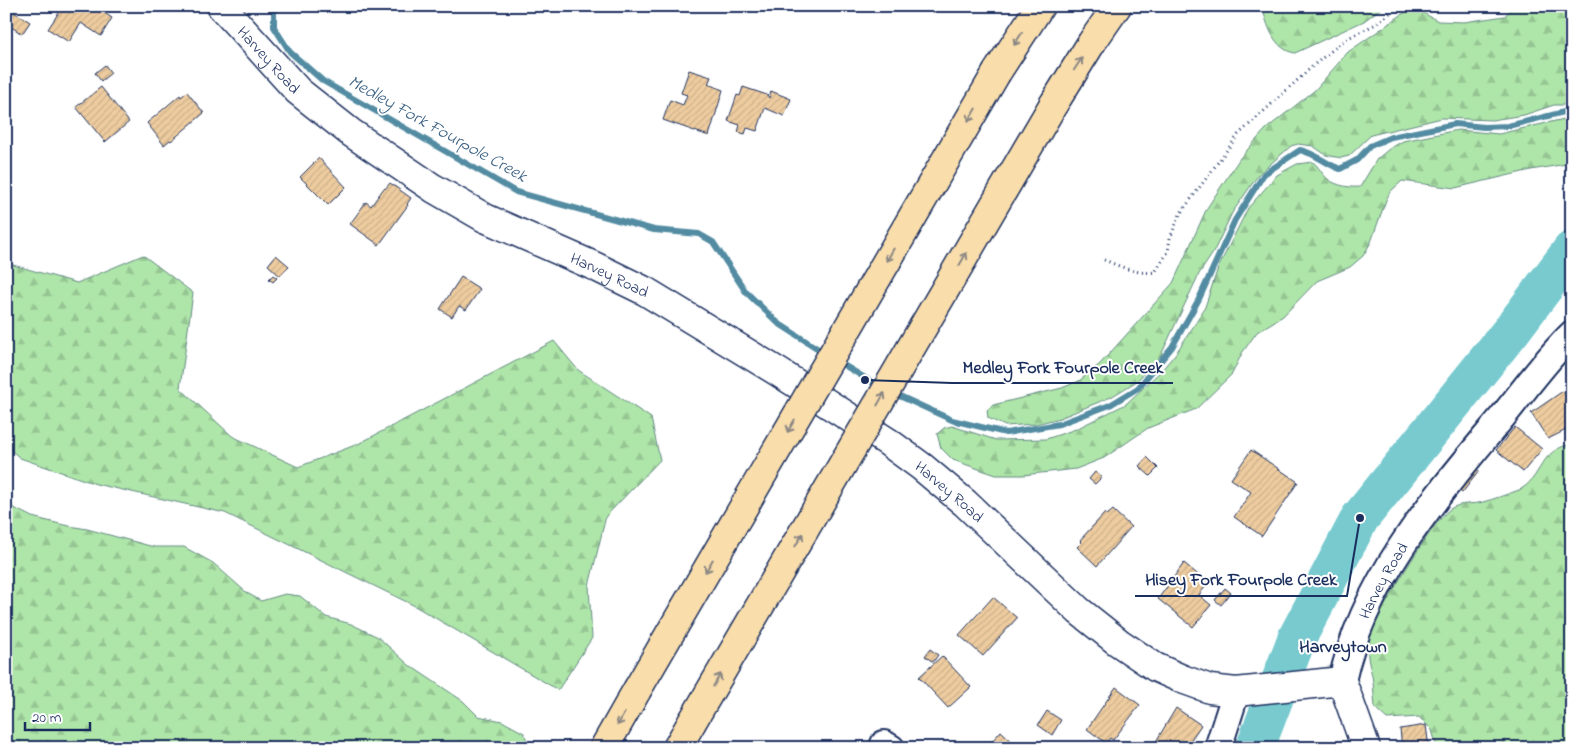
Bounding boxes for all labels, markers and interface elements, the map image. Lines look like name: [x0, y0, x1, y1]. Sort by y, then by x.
street label: Harvey Road: [231, 21, 305, 100]
one-way arrow: [1012, 32, 1023, 46]
one-way arrow: [1073, 57, 1083, 71]
water label: Medley Fork Fourpole Creek: [343, 70, 532, 190]
one-way arrow: [967, 107, 977, 122]
street label: Harvey Road: [566, 247, 652, 305]
one-way arrow: [885, 248, 895, 262]
one-way arrow: [959, 252, 969, 267]
callout: Medley Fork Fourpole Creek: [952, 350, 1173, 383]
text: Medley Fork Fourpole Creek: [963, 356, 1165, 383]
one-way arrow: [877, 393, 887, 407]
one-way arrow: [786, 418, 796, 433]
street label: Harvey Road: [909, 456, 988, 529]
one-way arrow: [795, 533, 805, 547]
street label: Harvey Road: [1354, 538, 1415, 623]
one-way arrow: [704, 559, 714, 573]
callout: Hisey Fork Fourpole Creek: [1135, 563, 1347, 596]
text: Hisey Fork Fourpole Creek: [1145, 568, 1338, 595]
district label: Harveytown: [1299, 635, 1387, 662]
one-way arrow: [713, 673, 723, 687]
scale bar: [25, 699, 90, 731]
text: 20 m: [32, 707, 62, 729]
one-way arrow: [615, 711, 625, 725]

